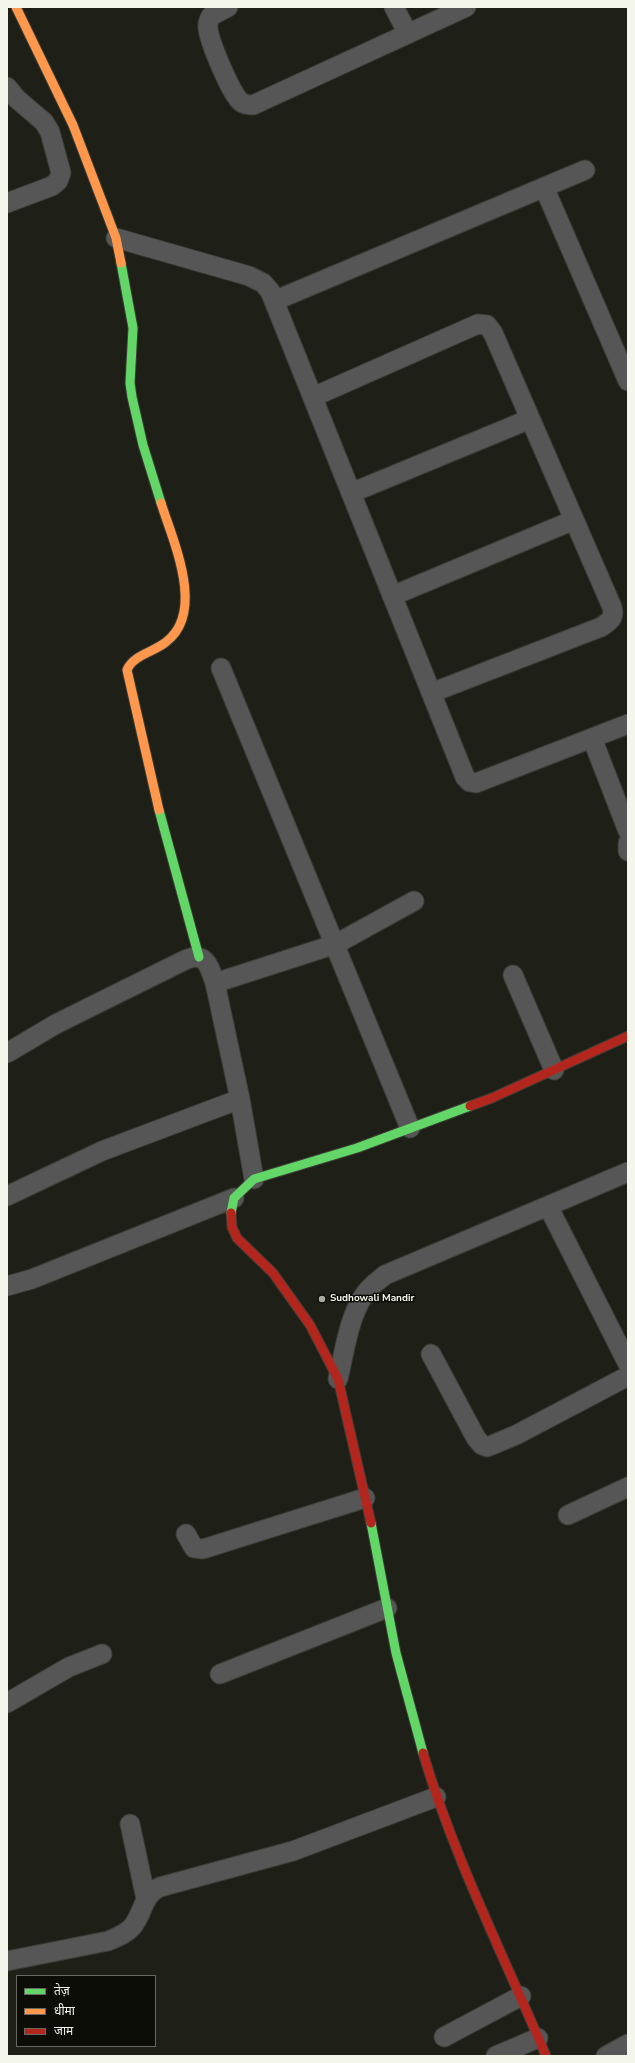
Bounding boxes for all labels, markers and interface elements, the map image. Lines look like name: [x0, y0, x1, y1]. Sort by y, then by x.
place label: Sudhowali Mandir: [330, 1293, 414, 1305]
marker: Sudhowali Mandir: [317, 1294, 327, 1304]
legend: [16, 1975, 156, 2047]
text: तेज़: [54, 1983, 70, 1999]
text: धीमा: [54, 2003, 75, 2019]
text: जाम: [54, 2023, 73, 2039]

